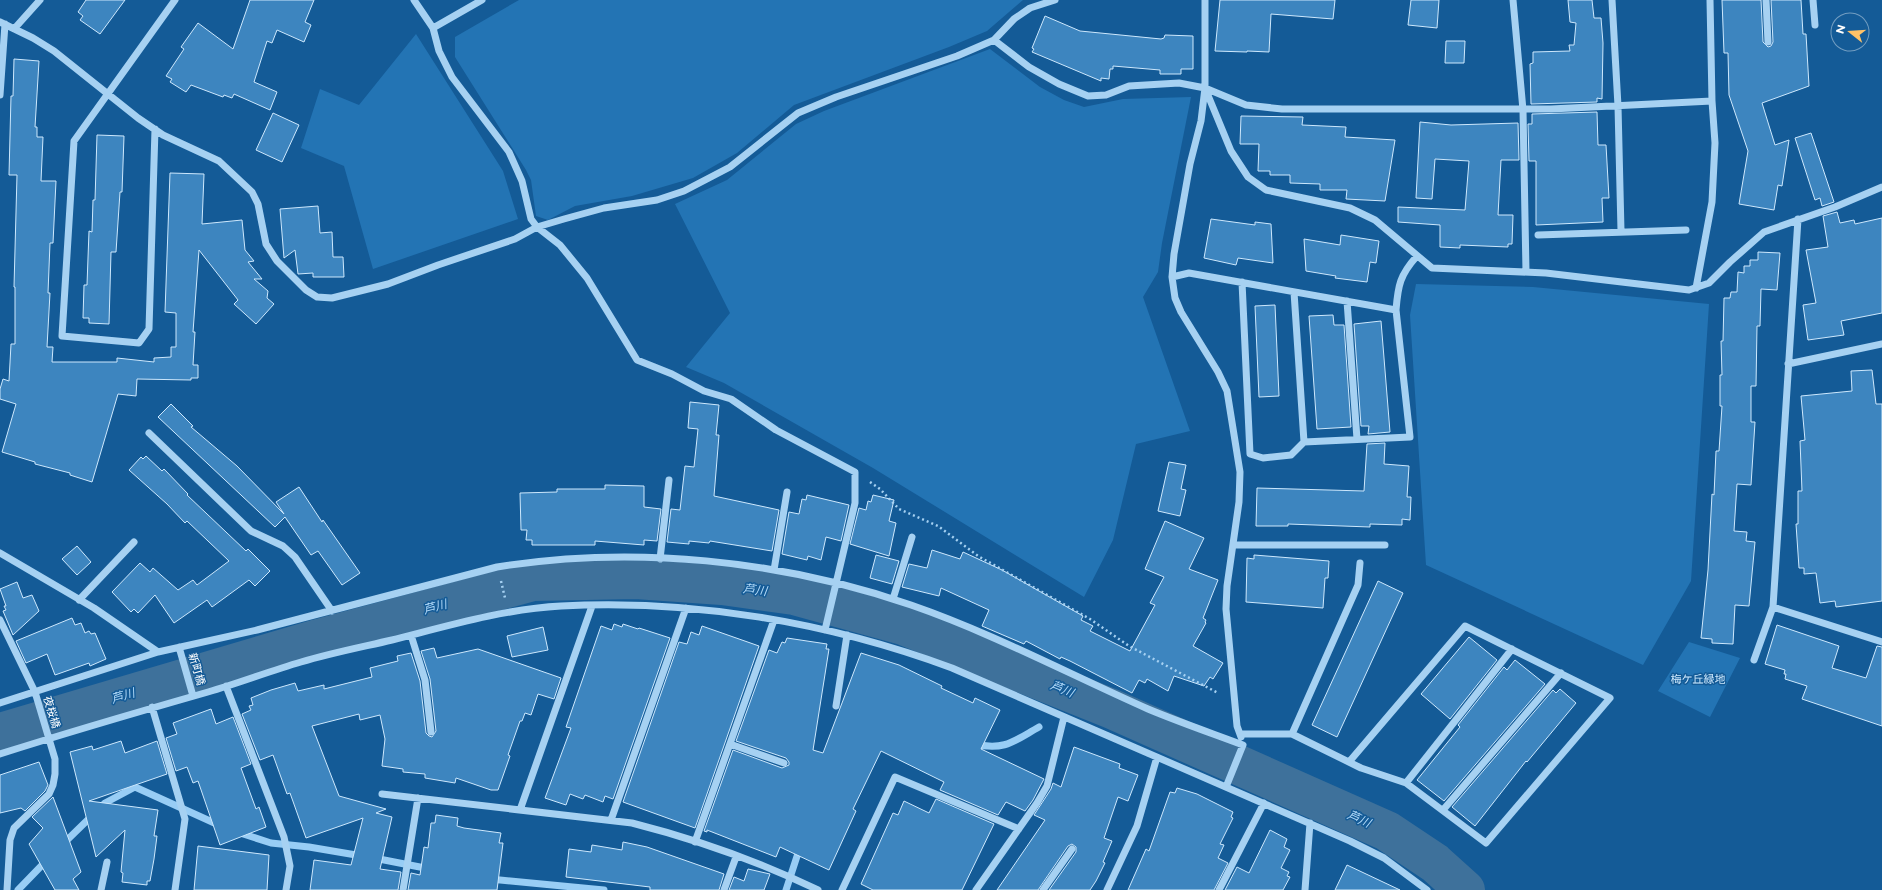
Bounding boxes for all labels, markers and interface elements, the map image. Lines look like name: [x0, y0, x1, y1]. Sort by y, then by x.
north arrow: [1830, 12, 1870, 52]
text: N: [1832, 23, 1848, 35]
water label: 芦川: [742, 581, 770, 599]
water label: 芦川: [421, 596, 450, 617]
street label: 新町橋: [186, 651, 208, 687]
park label: 梅ケ丘緑地: [1671, 672, 1726, 686]
water label: 芦川: [1048, 677, 1078, 701]
water label: 芦川: [109, 684, 138, 706]
street label: 夜桜橋: [40, 694, 64, 730]
water label: 芦川: [1345, 807, 1375, 831]

